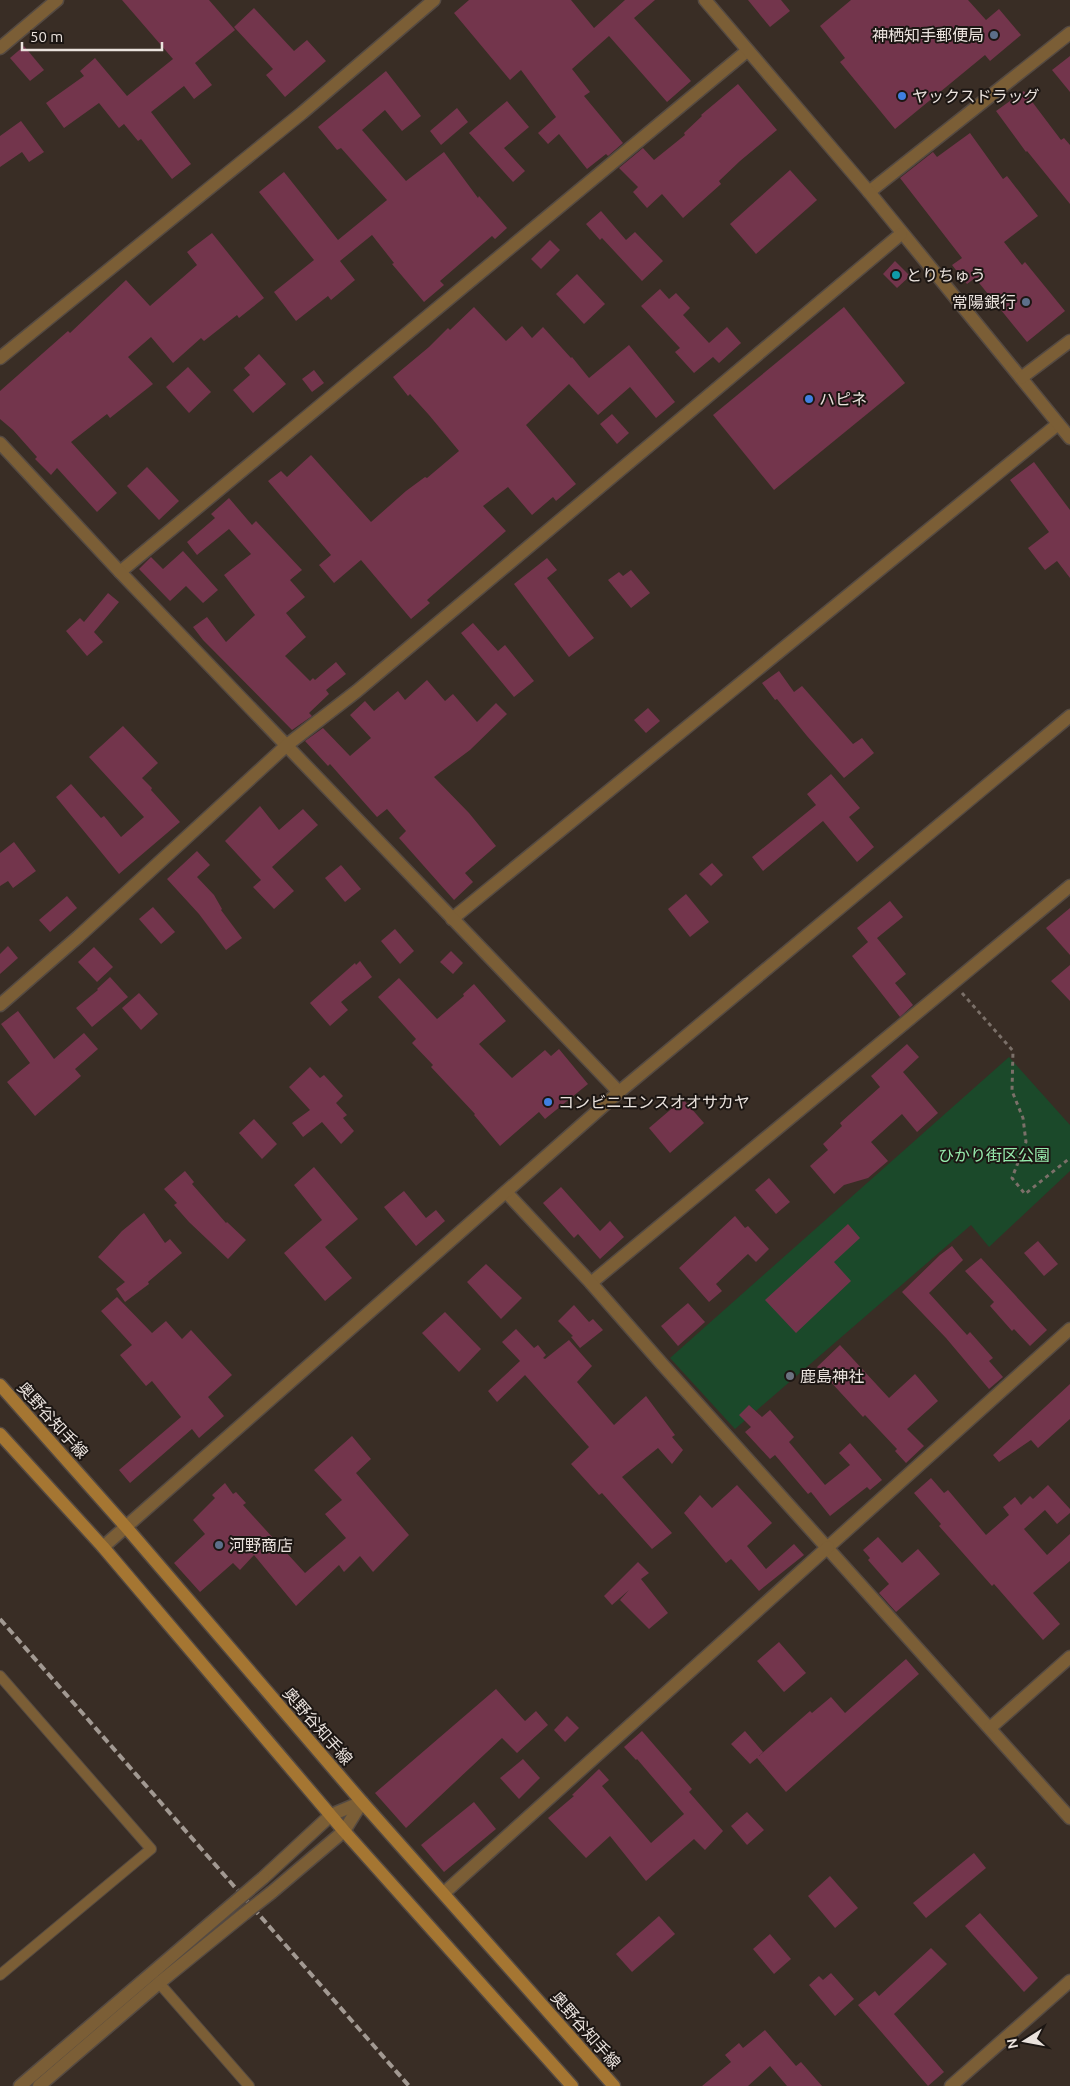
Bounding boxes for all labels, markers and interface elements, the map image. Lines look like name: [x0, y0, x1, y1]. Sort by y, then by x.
scale bar: [22, 20, 162, 52]
place label: 神栖知手郵便局: [872, 26, 984, 44]
text: 50 m: [30, 28, 63, 45]
marker: 神栖知手郵便局: [988, 29, 1000, 41]
place label: ヤックスドラッグ: [912, 87, 1040, 105]
marker: ヤックスドラッグ: [896, 90, 908, 102]
place label: とりちゅう: [906, 266, 986, 284]
marker: とりちゅう: [890, 269, 902, 281]
place label: 常陽銀行: [952, 293, 1016, 311]
marker: 常陽銀行: [1020, 296, 1032, 308]
place label: ハピネ: [819, 390, 867, 408]
marker: ハピネ: [803, 393, 815, 405]
place label: コンビニエンスオオサカヤ: [558, 1093, 750, 1111]
marker: コンビニエンスオオサカヤ: [542, 1096, 554, 1108]
park label: ひかり街区公園: [938, 1146, 1050, 1164]
place label: 鹿島神社: [800, 1367, 864, 1385]
marker: 鹿島神社: [784, 1370, 796, 1382]
street label: 奥野谷知手線: [14, 1378, 92, 1462]
place label: 河野商店: [229, 1536, 293, 1554]
marker: 河野商店: [213, 1539, 225, 1551]
street label: 奥野谷知手線: [280, 1684, 356, 1768]
street label: 奥野谷知手線: [548, 1988, 624, 2072]
north arrow: [1000, 2016, 1050, 2066]
text: N: [1003, 2037, 1021, 2050]

